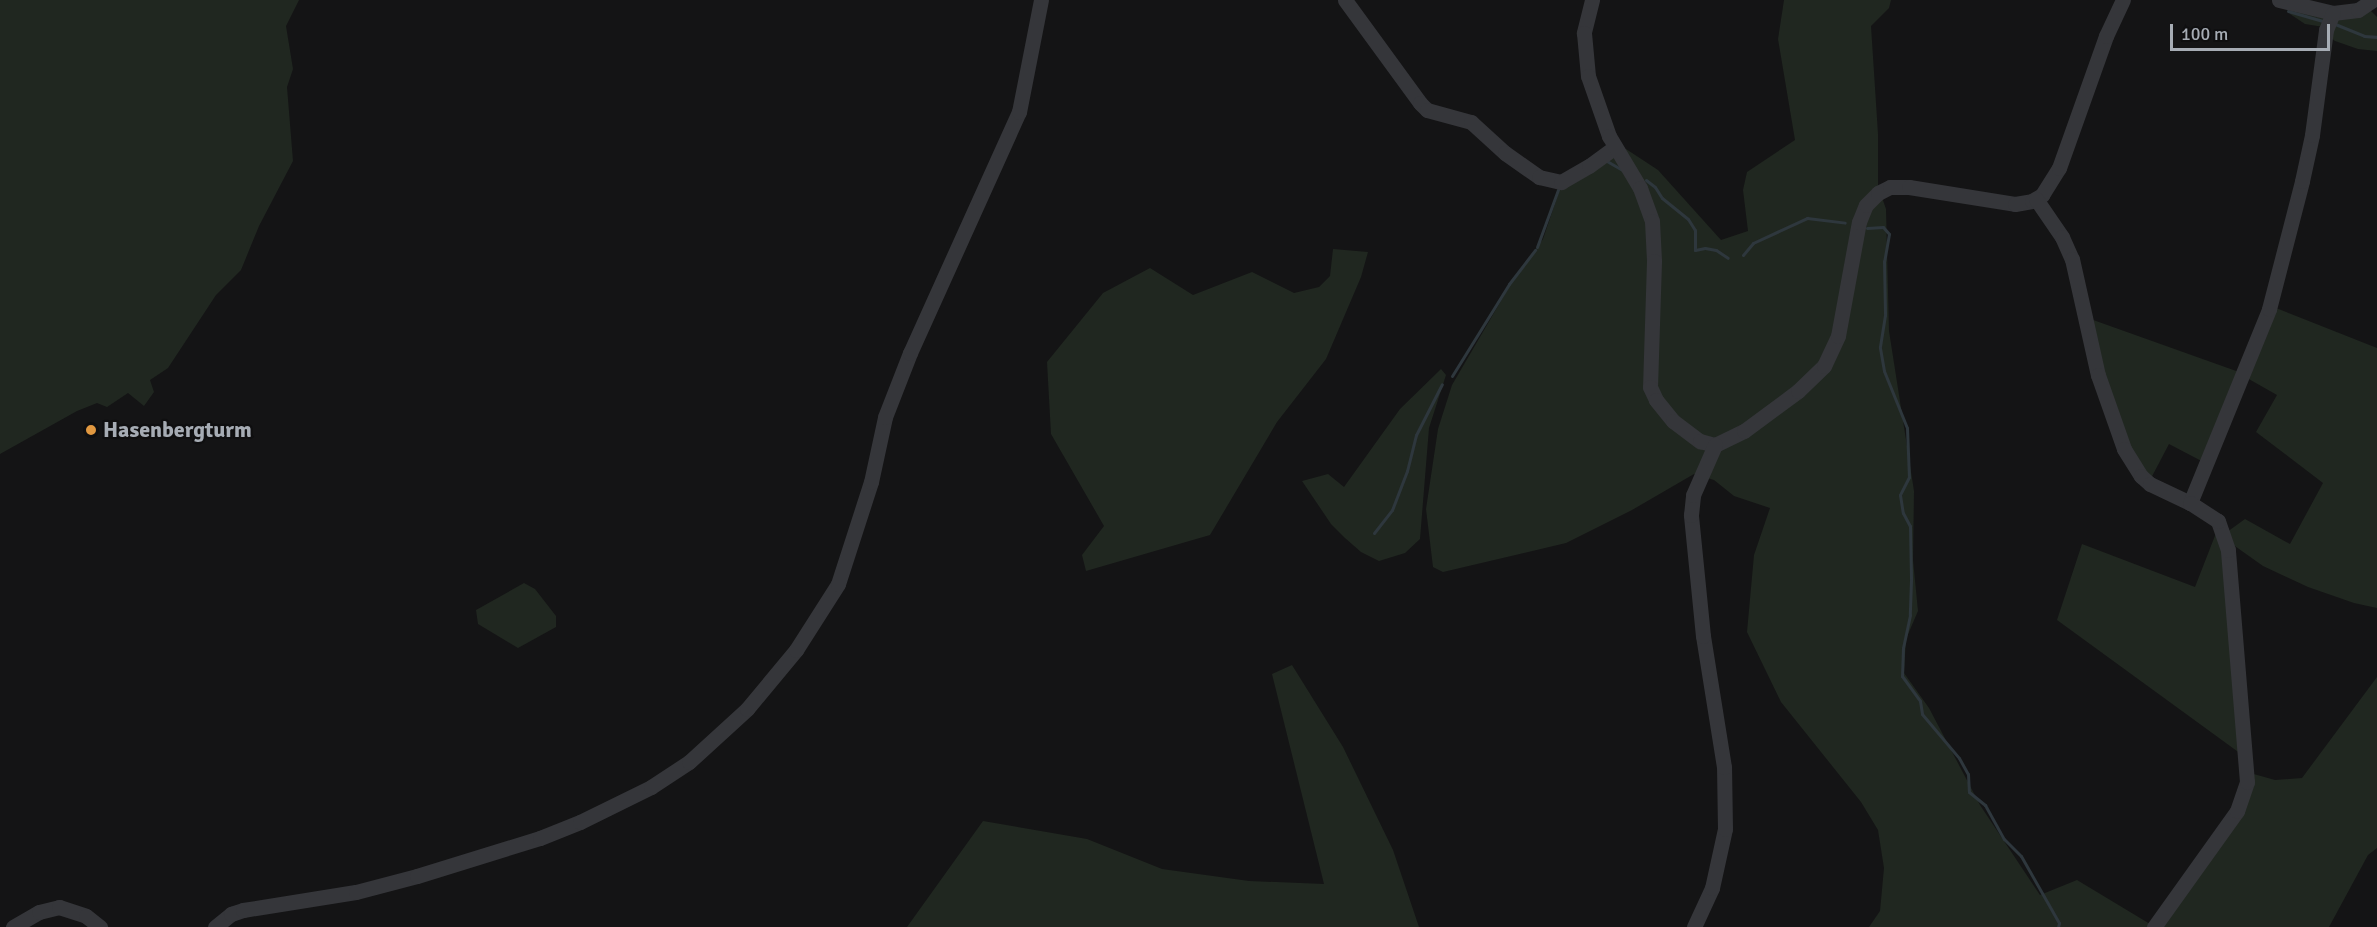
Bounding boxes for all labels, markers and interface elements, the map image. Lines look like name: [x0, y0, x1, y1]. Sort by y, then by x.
scale bar: [2173, 12, 2334, 50]
text: 100 m: [2181, 23, 2228, 45]
place label: Hasenbergturm: [103, 417, 252, 443]
marker: Hasenbergturm: [84, 423, 98, 437]

